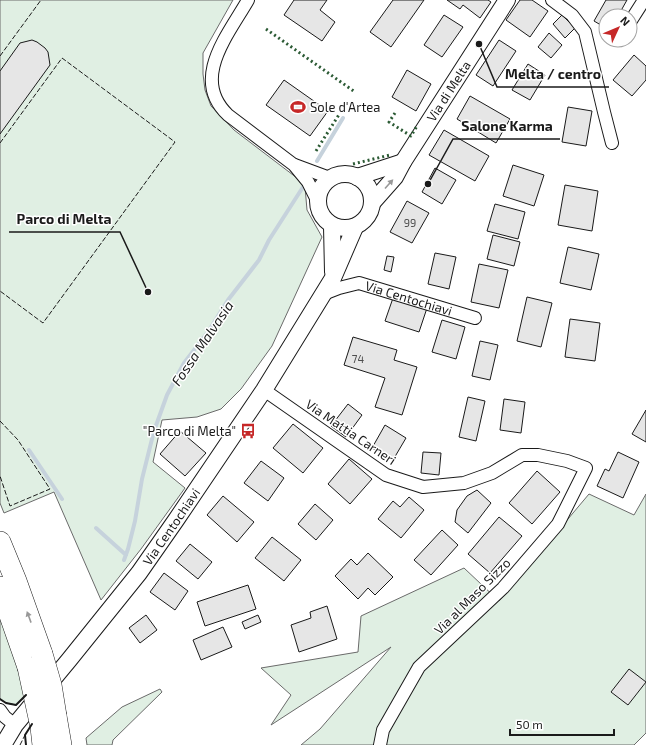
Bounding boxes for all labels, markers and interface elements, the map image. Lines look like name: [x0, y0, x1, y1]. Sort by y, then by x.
north arrow: [598, 8, 638, 48]
text: N: [618, 13, 633, 28]
street label: Via di Melta: [423, 58, 474, 124]
callout: Melta / centro: [497, 61, 609, 87]
text: Melta / centro: [505, 65, 601, 82]
sports icon: Sole d'Artea: [289, 98, 307, 116]
place label: Sole d'Artea: [310, 99, 380, 115]
callout: Salone Karma: [453, 113, 560, 139]
text: Salone Karma: [461, 117, 553, 134]
one-way arrow: [384, 179, 393, 188]
callout: Parco di Melta: [9, 206, 120, 232]
text: Parco di Melta: [17, 210, 111, 227]
house number: 99: [404, 216, 416, 229]
street label: Via Centochiavi: [363, 277, 454, 319]
water label: Fossa Malvasia: [167, 297, 237, 389]
house number: 74: [352, 352, 364, 365]
street label: Via Mattia Carneri: [303, 396, 399, 468]
bus stop icon: "Parco di Melta": [239, 422, 257, 440]
place label: "Parco di Melta": [143, 423, 236, 439]
street label: Via Centochiavi: [139, 485, 203, 568]
street label: Via al Maso Sizzo: [431, 555, 513, 637]
one-way arrow: [26, 611, 32, 623]
scale bar: [510, 711, 614, 737]
text: 50 m: [516, 717, 543, 731]

